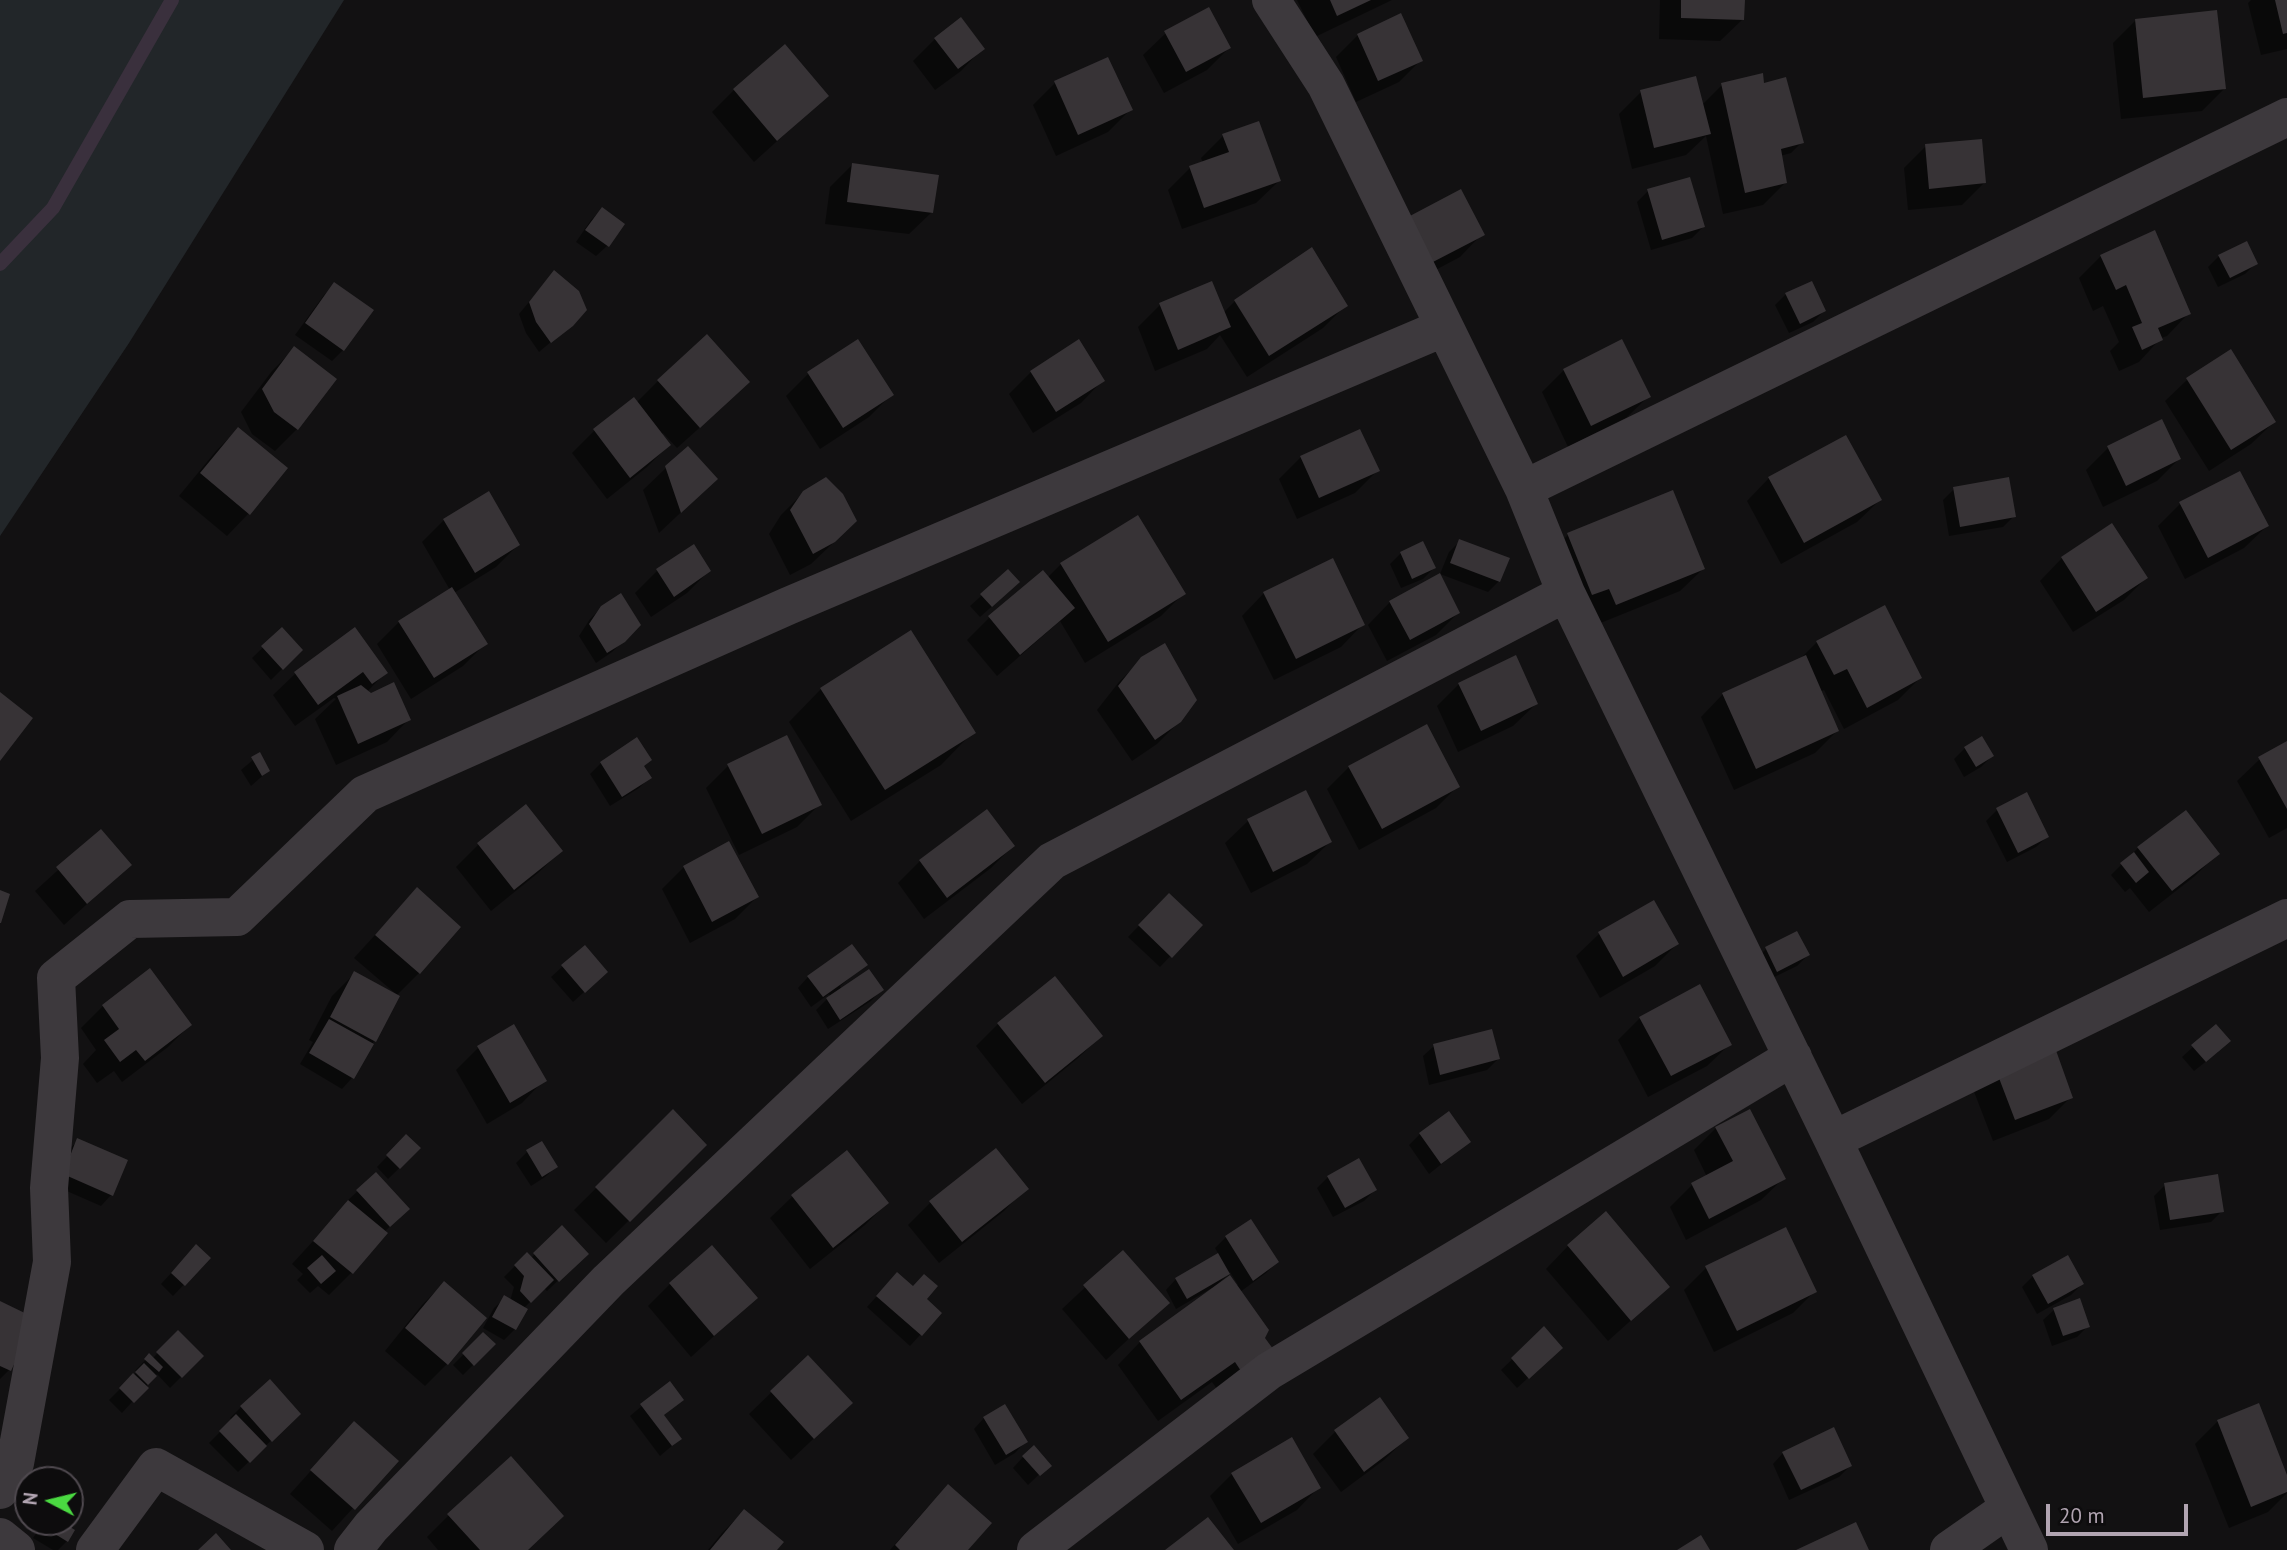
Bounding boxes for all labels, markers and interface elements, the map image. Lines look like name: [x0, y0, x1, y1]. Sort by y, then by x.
north arrow: [14, 1466, 84, 1536]
scale bar: [2049, 1490, 2191, 1534]
text: N: [17, 1491, 43, 1506]
text: 20 m: [2059, 1502, 2105, 1529]

